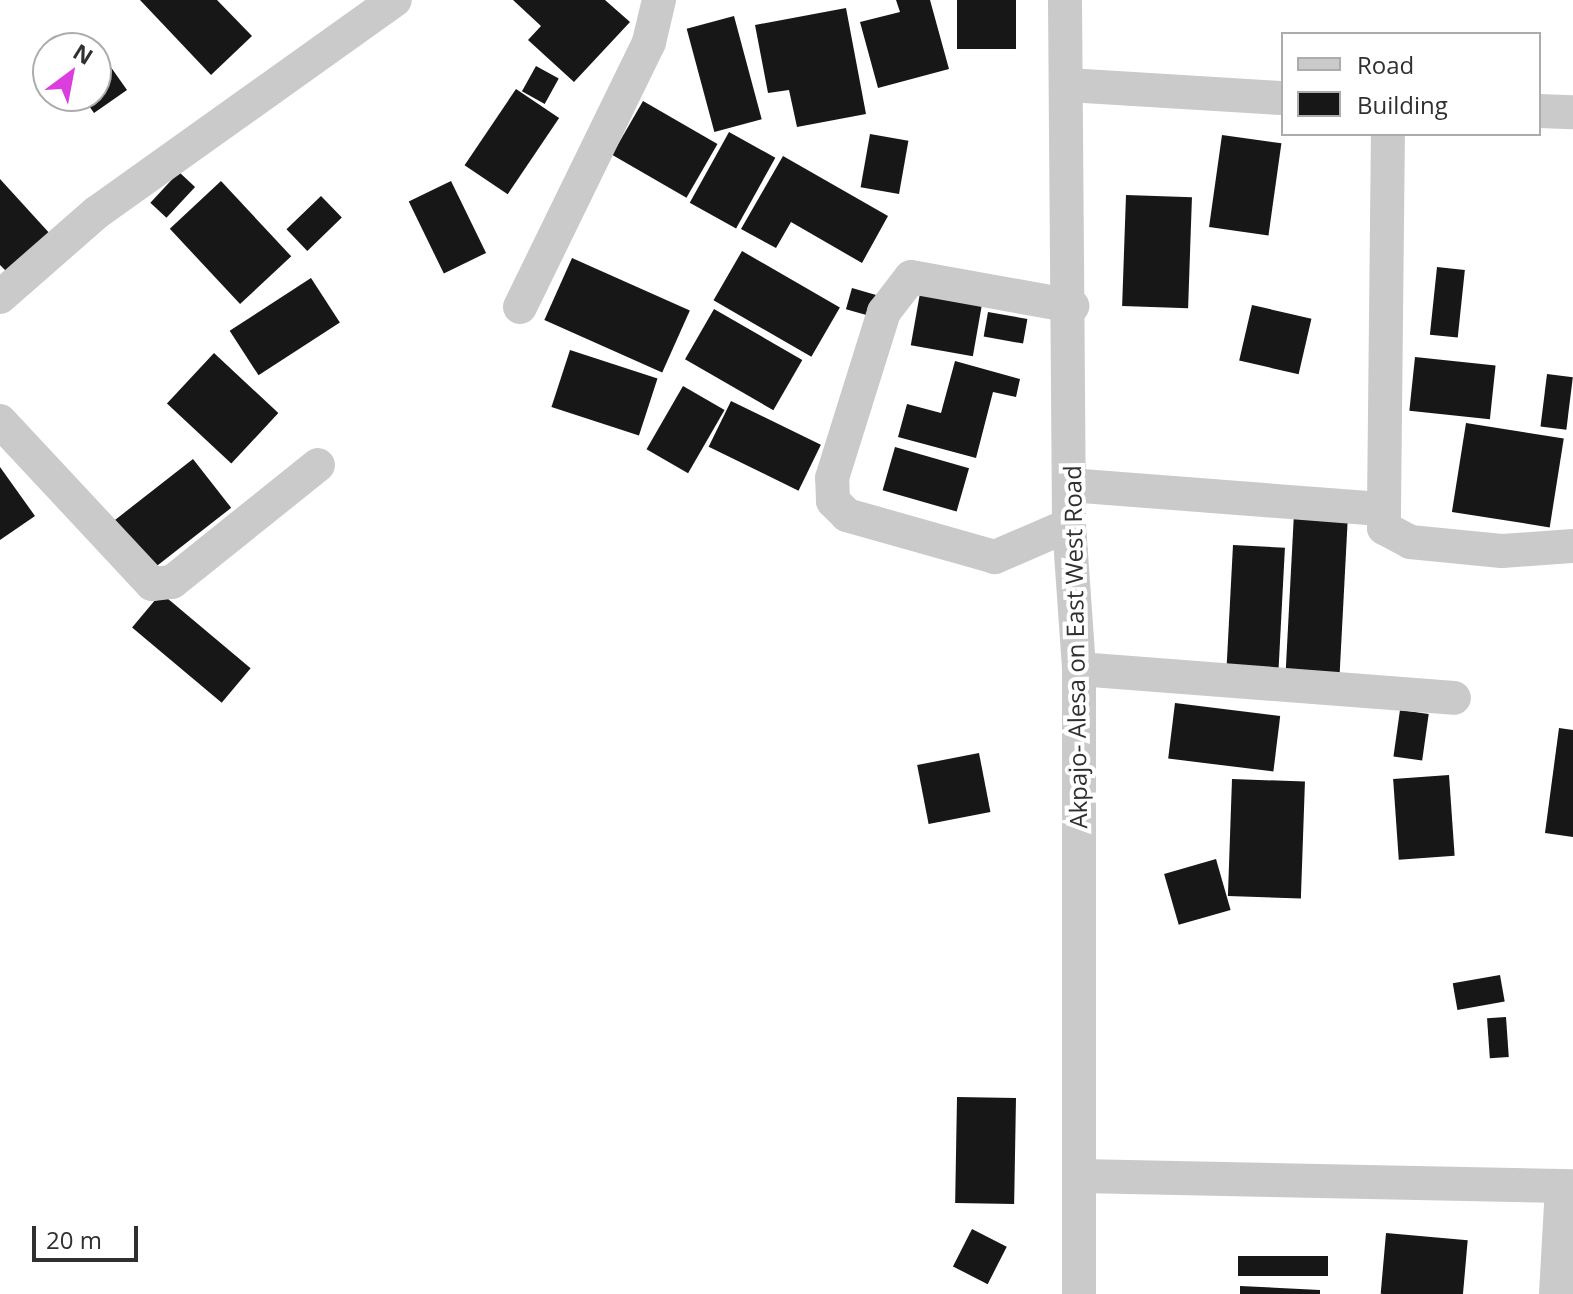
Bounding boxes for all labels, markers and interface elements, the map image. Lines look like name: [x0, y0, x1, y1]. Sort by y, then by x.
north arrow: [32, 32, 112, 112]
legend: [1281, 32, 1541, 136]
text: N: [68, 36, 99, 71]
text: Road: [1357, 48, 1414, 81]
text: Building: [1357, 88, 1448, 121]
street label: Akpajo- Alesa on East West Road: [1057, 465, 1093, 829]
scale bar: [36, 1210, 142, 1260]
text: 20 m: [46, 1223, 102, 1256]

